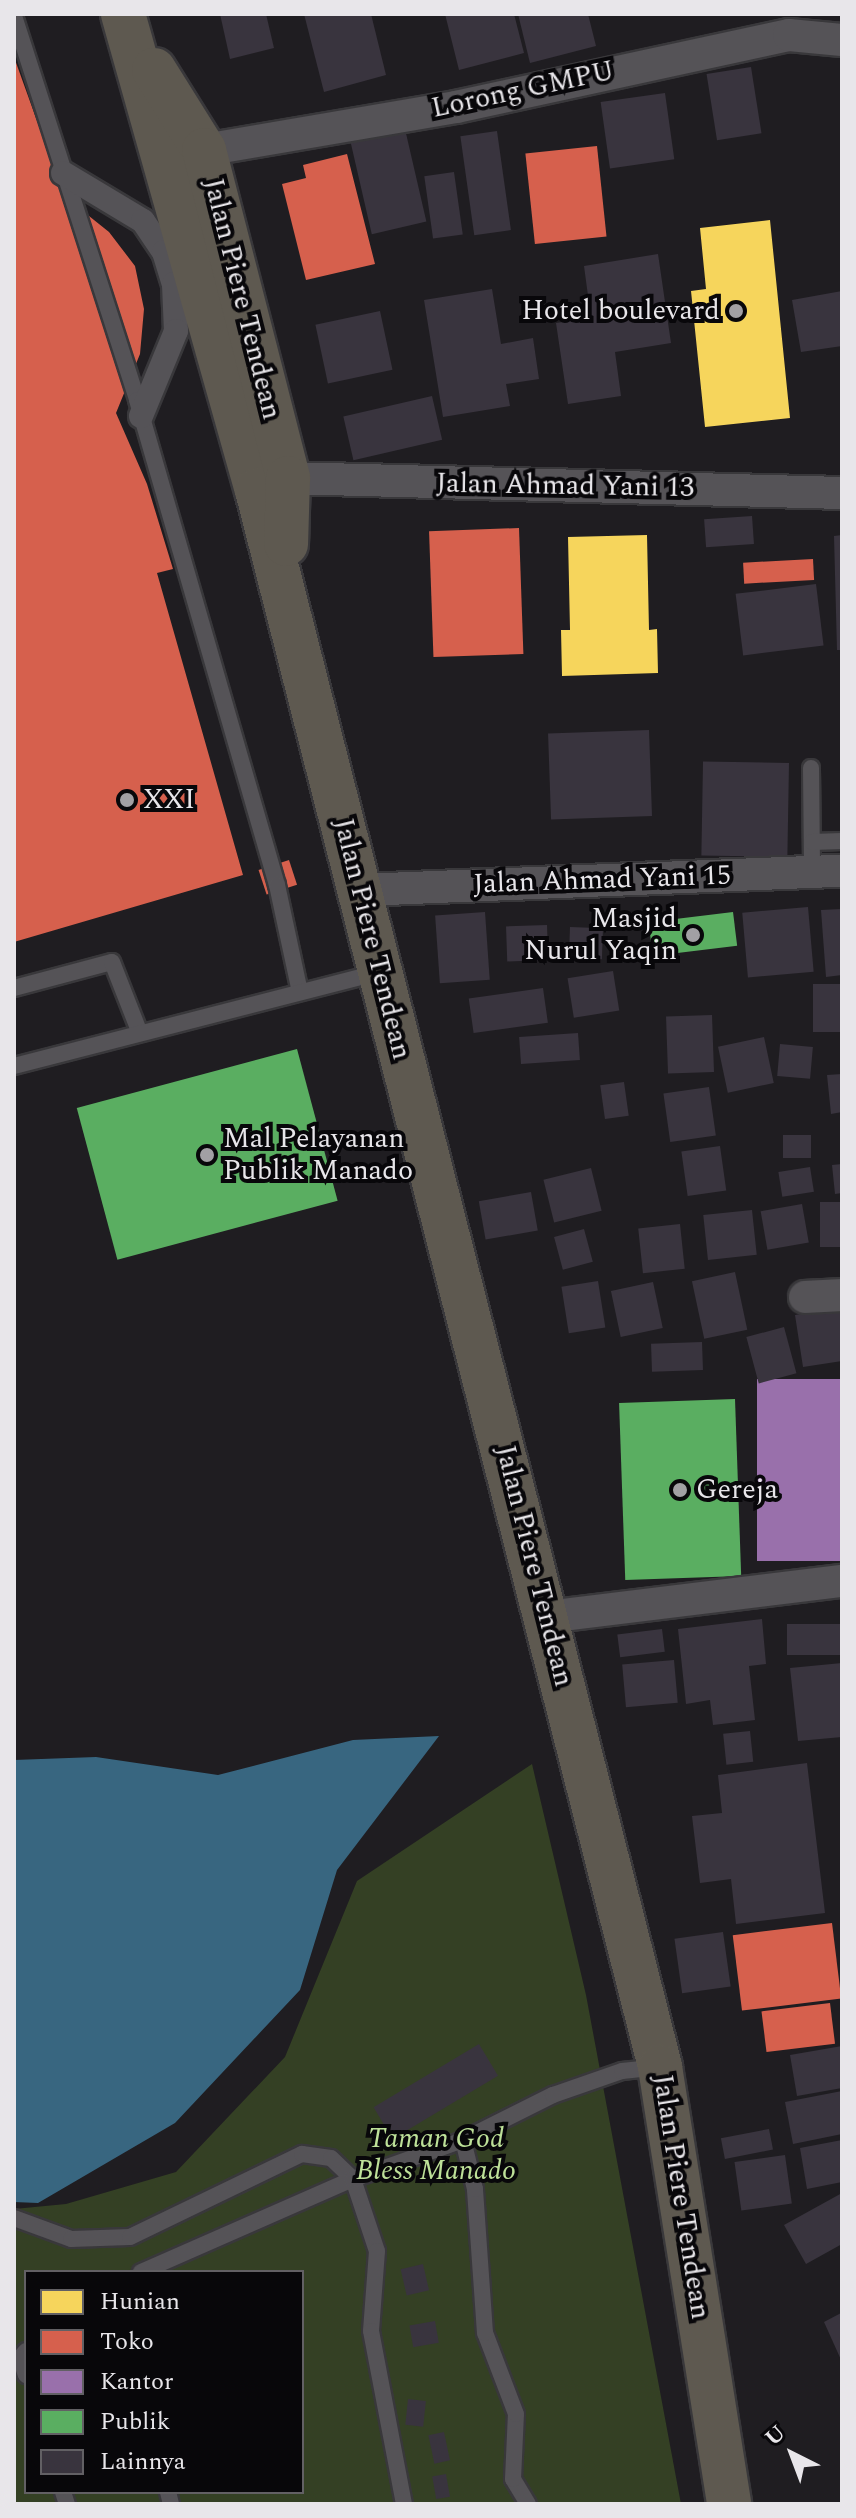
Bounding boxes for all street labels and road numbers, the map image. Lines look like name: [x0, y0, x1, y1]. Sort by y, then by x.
street label: Lorong GMPU: [428, 54, 618, 126]
street label: Jalan Piere Tendean: [196, 175, 288, 423]
street label: Jalan Ahmad Yani 13: [436, 467, 694, 505]
street label: Jalan Piere Tendean: [326, 815, 418, 1063]
street label: Jalan Ahmad Yani 15: [473, 859, 731, 901]
street label: Jalan Piere Tendean: [488, 1442, 580, 1690]
street label: Jalan Piere Tendean: [645, 2072, 717, 2322]

